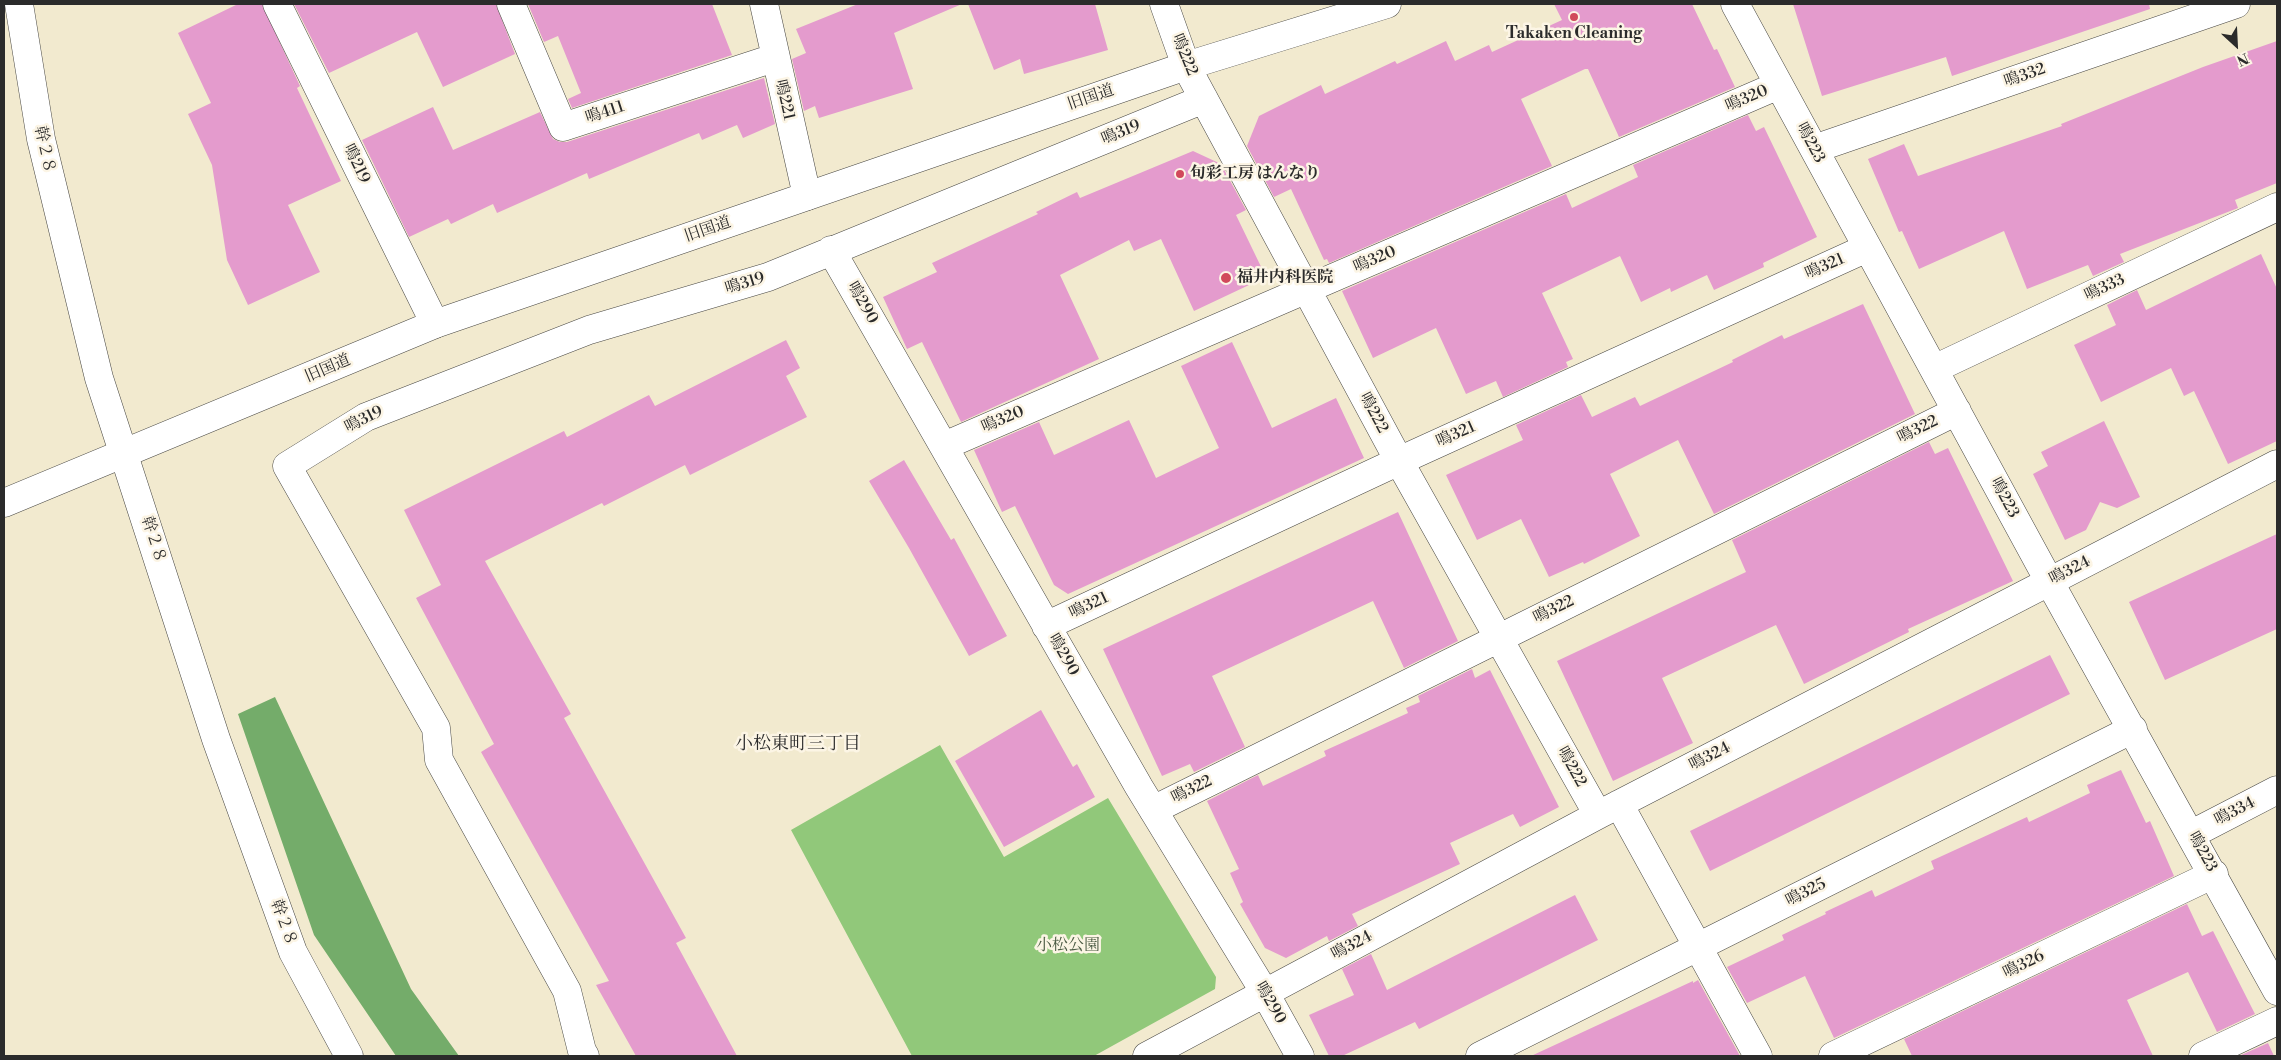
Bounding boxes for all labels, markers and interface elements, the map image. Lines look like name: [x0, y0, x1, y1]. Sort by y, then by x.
marker: Takaken Cleaning: [1568, 11, 1580, 23]
north arrow: [2211, 20, 2261, 70]
place label: Takaken Cleaning: [1506, 24, 1642, 44]
street label: 鳴222: [1167, 31, 1201, 79]
text: N: [2234, 48, 2251, 69]
street label: 鳴332: [2002, 60, 2048, 92]
street label: 鳴221: [770, 78, 798, 122]
street label: 旧国道: [1065, 81, 1117, 115]
street label: 鳴320: [1723, 81, 1771, 117]
street label: 鳴411: [583, 98, 627, 128]
street label: 鳴319: [1099, 117, 1143, 149]
street label: 鳴223: [1791, 119, 1829, 167]
street label: 幹２８: [30, 125, 58, 175]
street label: 鳴219: [338, 141, 374, 187]
place label: 旬彩工房 はんなり: [1190, 164, 1321, 184]
marker: 旬彩工房 はんなり: [1174, 168, 1186, 180]
street label: 旧国道: [682, 213, 734, 247]
street label: 鳴320: [1351, 242, 1399, 278]
street label: 鳴321: [1802, 250, 1848, 284]
place label: 福井内科医院: [1237, 268, 1333, 288]
street label: 鳴319: [723, 269, 767, 299]
street label: 鳴333: [2082, 270, 2128, 306]
marker: 福井内科医院: [1219, 271, 1233, 285]
street label: 鳴290: [842, 279, 882, 327]
street label: 旧国道: [302, 351, 354, 387]
street label: 鳴222: [1354, 389, 1392, 437]
street label: 鳴319: [342, 402, 386, 438]
street label: 鳴320: [979, 402, 1027, 438]
street label: 鳴322: [1894, 412, 1942, 448]
street label: 鳴321: [1433, 418, 1479, 452]
street label: 鳴223: [1985, 474, 2023, 522]
street label: 幹２８: [136, 514, 170, 566]
street label: 鳴324: [2046, 553, 2094, 589]
street label: 鳴321: [1066, 589, 1112, 623]
street label: 鳴322: [1530, 592, 1578, 628]
street label: 鳴290: [1043, 631, 1083, 679]
district label: 小松東町三丁目: [735, 734, 861, 756]
street label: 鳴324: [1686, 739, 1734, 775]
street label: 鳴222: [1552, 743, 1590, 791]
street label: 鳴322: [1168, 772, 1216, 808]
street label: 鳴334: [2211, 794, 2259, 830]
street label: 鳴223: [2183, 829, 2221, 875]
street label: 鳴325: [1783, 875, 1829, 911]
street label: 幹２８: [266, 897, 300, 949]
street label: 鳴324: [1328, 927, 1376, 965]
park label: 小松公園: [1036, 936, 1100, 956]
street label: 鳴326: [2000, 947, 2048, 983]
street label: 鳴290: [1250, 979, 1290, 1027]

